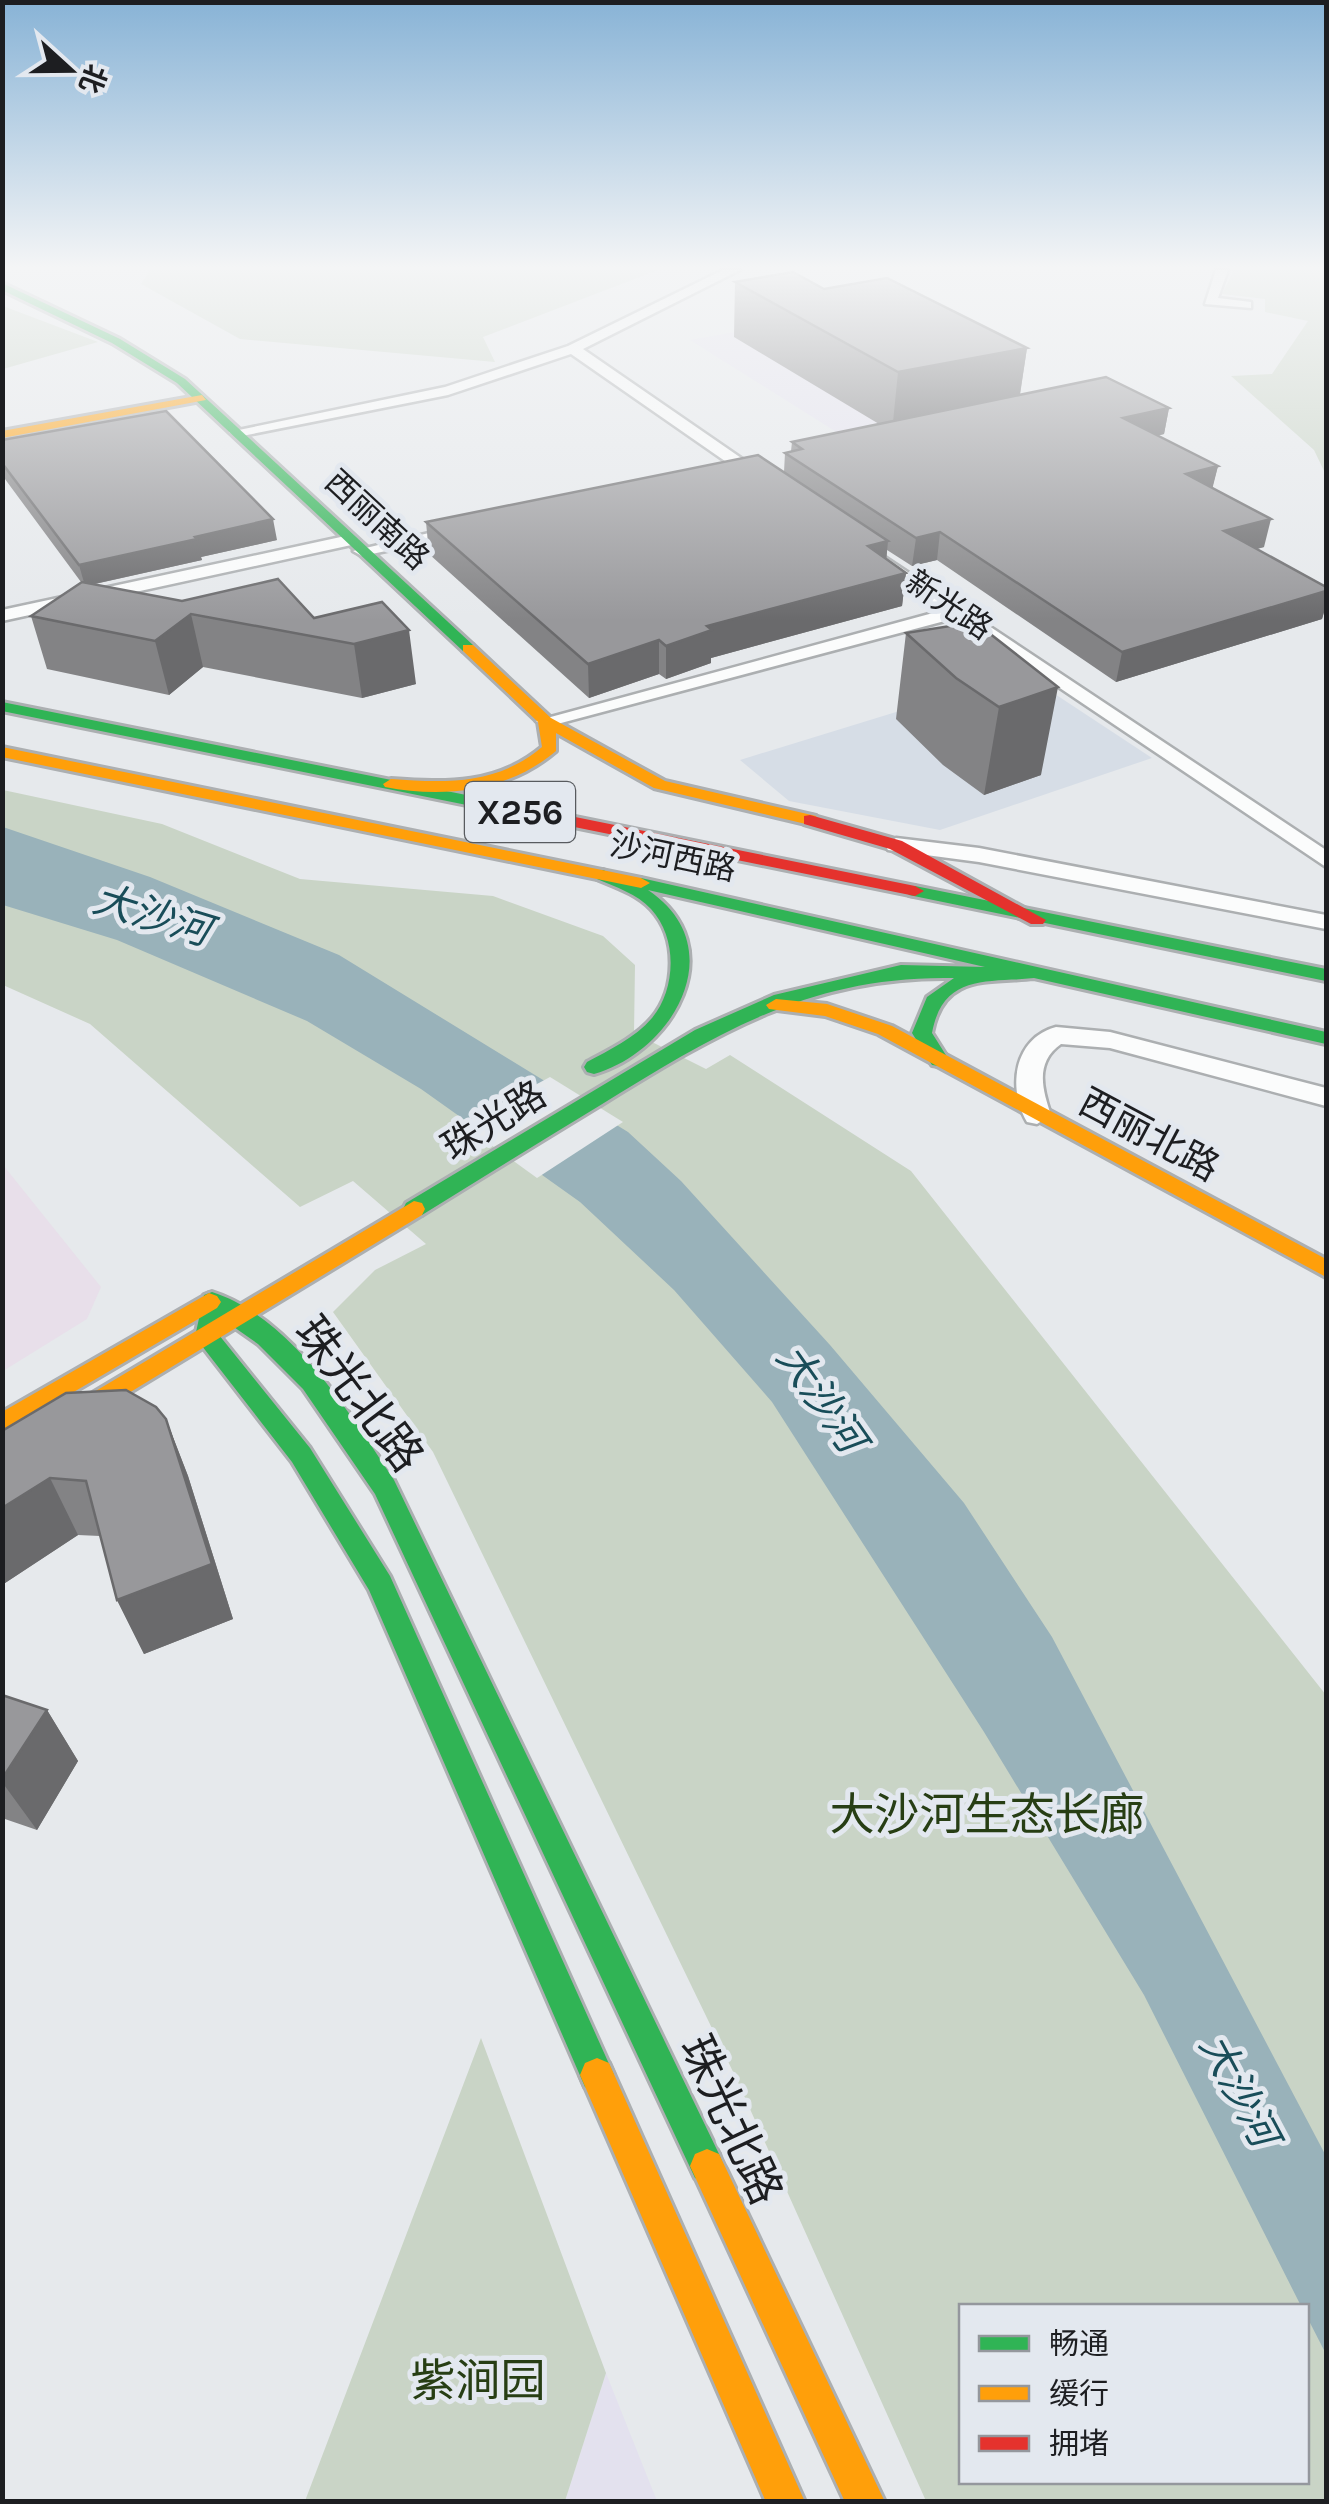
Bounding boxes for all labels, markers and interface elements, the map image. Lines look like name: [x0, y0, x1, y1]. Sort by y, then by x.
north arrow: [20, 20, 120, 120]
text: 北: [72, 60, 113, 98]
street label: 西丽南路: [318, 463, 436, 577]
street label: 新光路: [899, 563, 999, 647]
road number: X256: [465, 782, 575, 842]
street label: 沙河西路: [607, 826, 739, 888]
water label: 大沙河: [88, 875, 223, 957]
street label: 珠光路: [434, 1072, 554, 1170]
street label: 西丽北路: [1071, 1079, 1227, 1191]
street label: 珠光北路: [284, 1306, 434, 1482]
water label: 大沙河: [767, 1335, 879, 1466]
park label: 大沙河生态长廊: [829, 1789, 1145, 1841]
water label: 大沙河: [1190, 2026, 1291, 2160]
street label: 珠光北路: [669, 2027, 793, 2213]
legend: [959, 2304, 1309, 2484]
text: 畅通: [1049, 2326, 1109, 2362]
park label: 紫涧园: [410, 2355, 546, 2407]
text: 缓行: [1049, 2376, 1109, 2412]
text: 拥堵: [1049, 2426, 1109, 2462]

